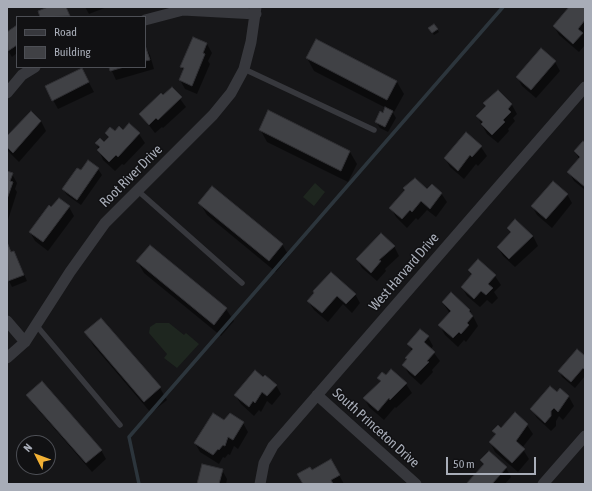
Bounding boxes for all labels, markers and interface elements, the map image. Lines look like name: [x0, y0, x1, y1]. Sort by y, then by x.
legend: [16, 16, 146, 68]
text: Road: [54, 25, 77, 39]
text: Building: [54, 45, 91, 59]
street label: Root River Drive: [96, 141, 166, 211]
street label: West Harvard Drive: [366, 230, 442, 314]
street label: South Princeton Drive: [329, 385, 423, 471]
north arrow: [16, 435, 56, 475]
text: N: [21, 441, 34, 454]
scale bar: [448, 449, 538, 475]
text: 50 m: [453, 457, 475, 471]

